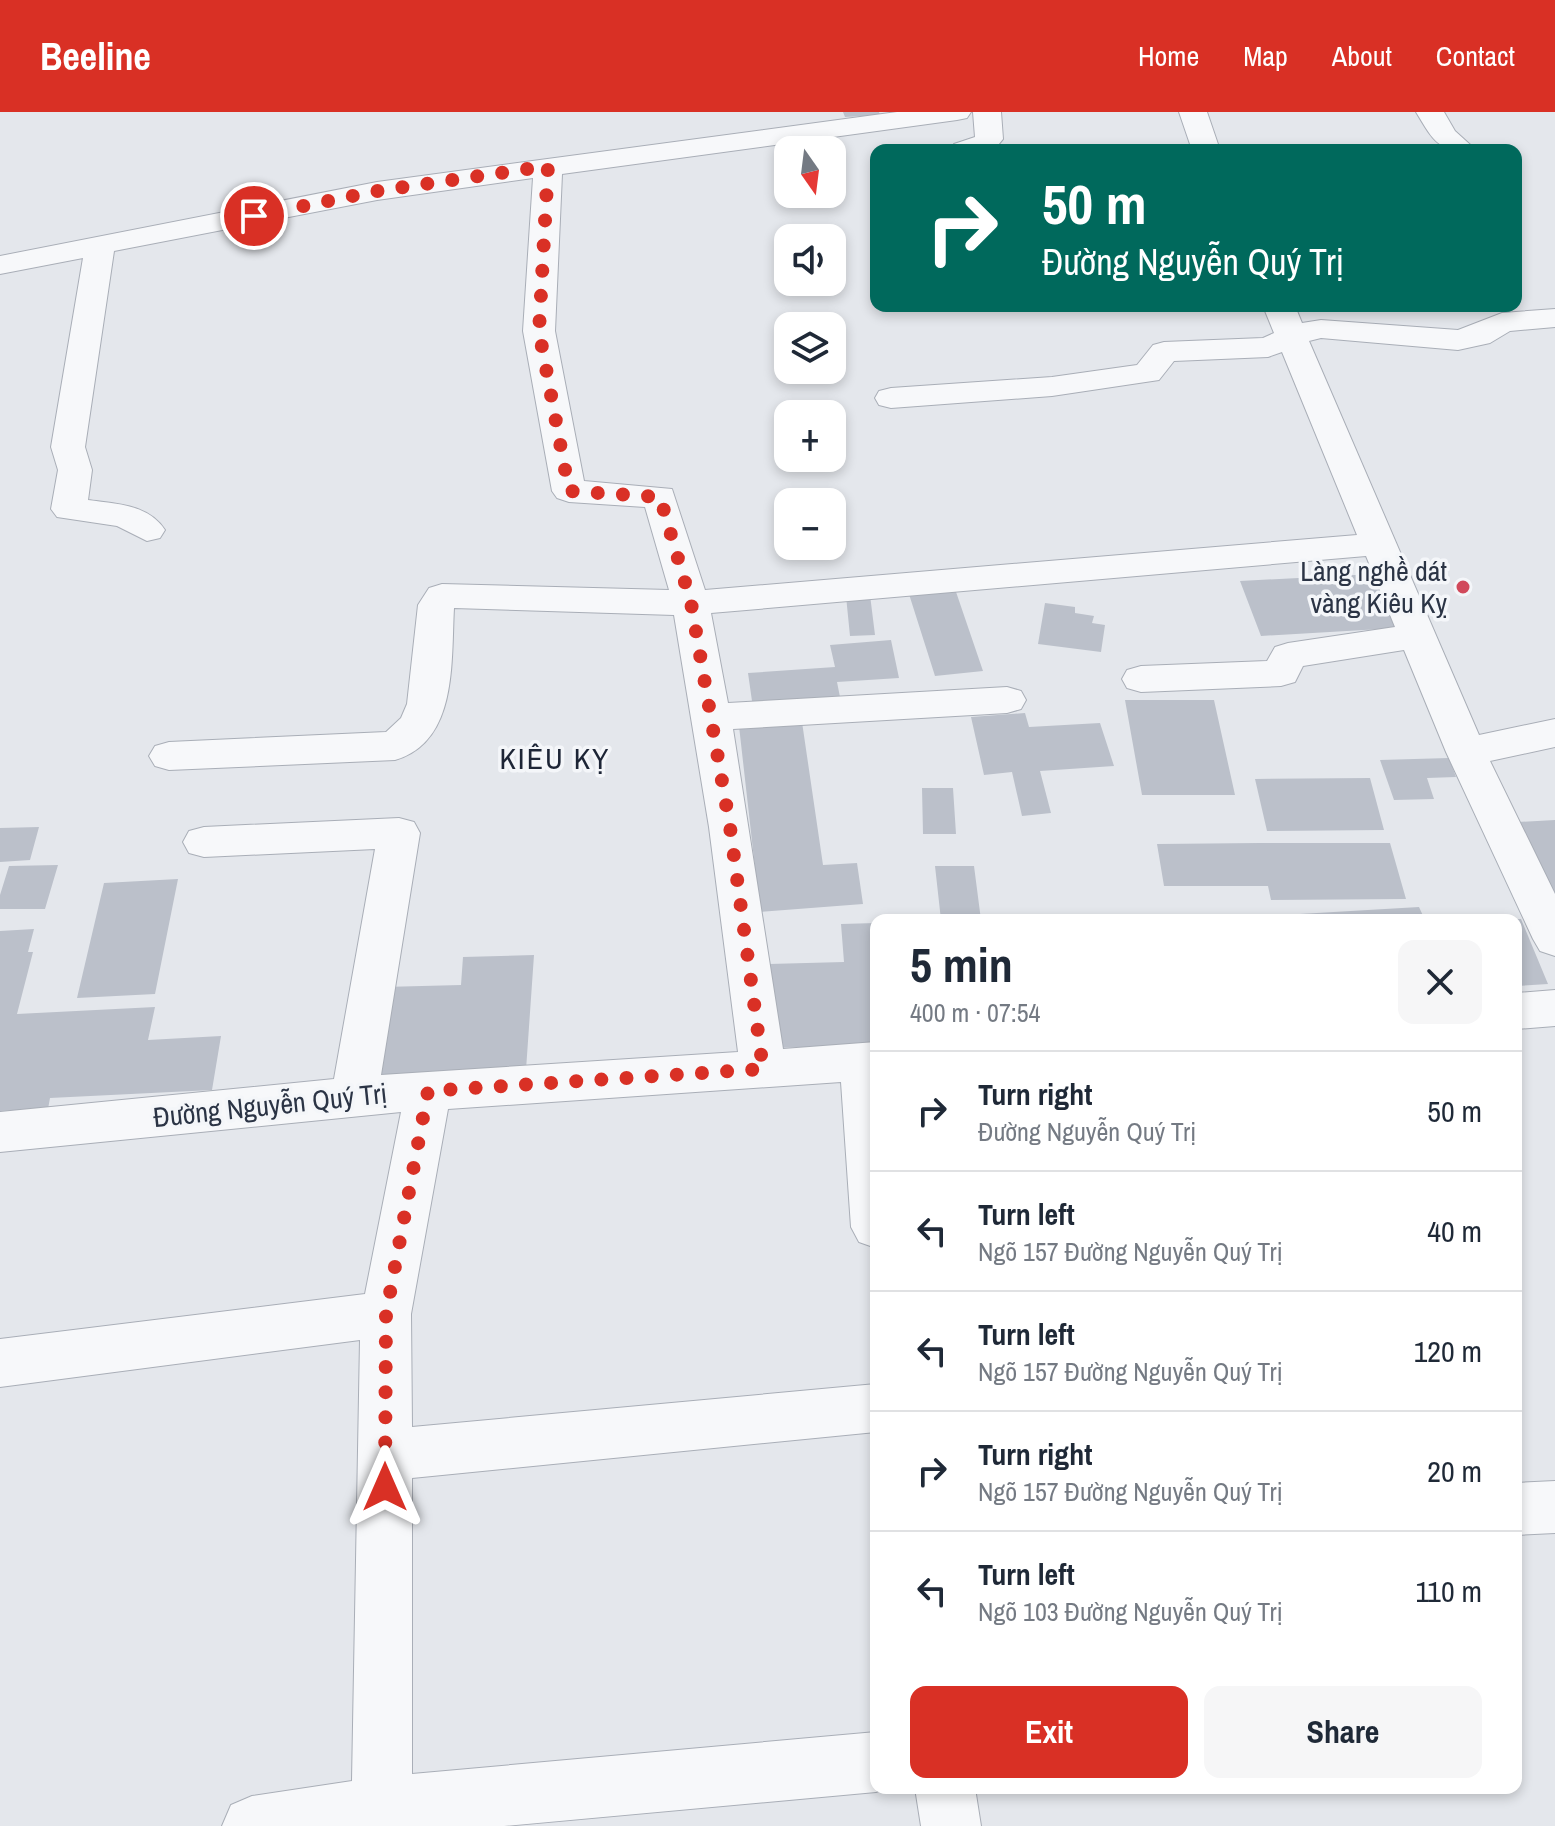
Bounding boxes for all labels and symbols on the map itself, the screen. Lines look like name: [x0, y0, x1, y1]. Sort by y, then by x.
north arrow: [774, 136, 846, 208]
pin: [220, 182, 288, 250]
place label: Làng nghề dát vàng Kiêu Kỵ: [1300, 552, 1448, 622]
marker: Làng nghề dát vàng Kiêu Kỵ: [1454, 578, 1472, 596]
district label: KIÊU KỴ: [499, 738, 611, 778]
street label: Đường Nguyễn Quý Trị: [151, 1074, 389, 1136]
position arrow: [343, 1445, 427, 1529]

